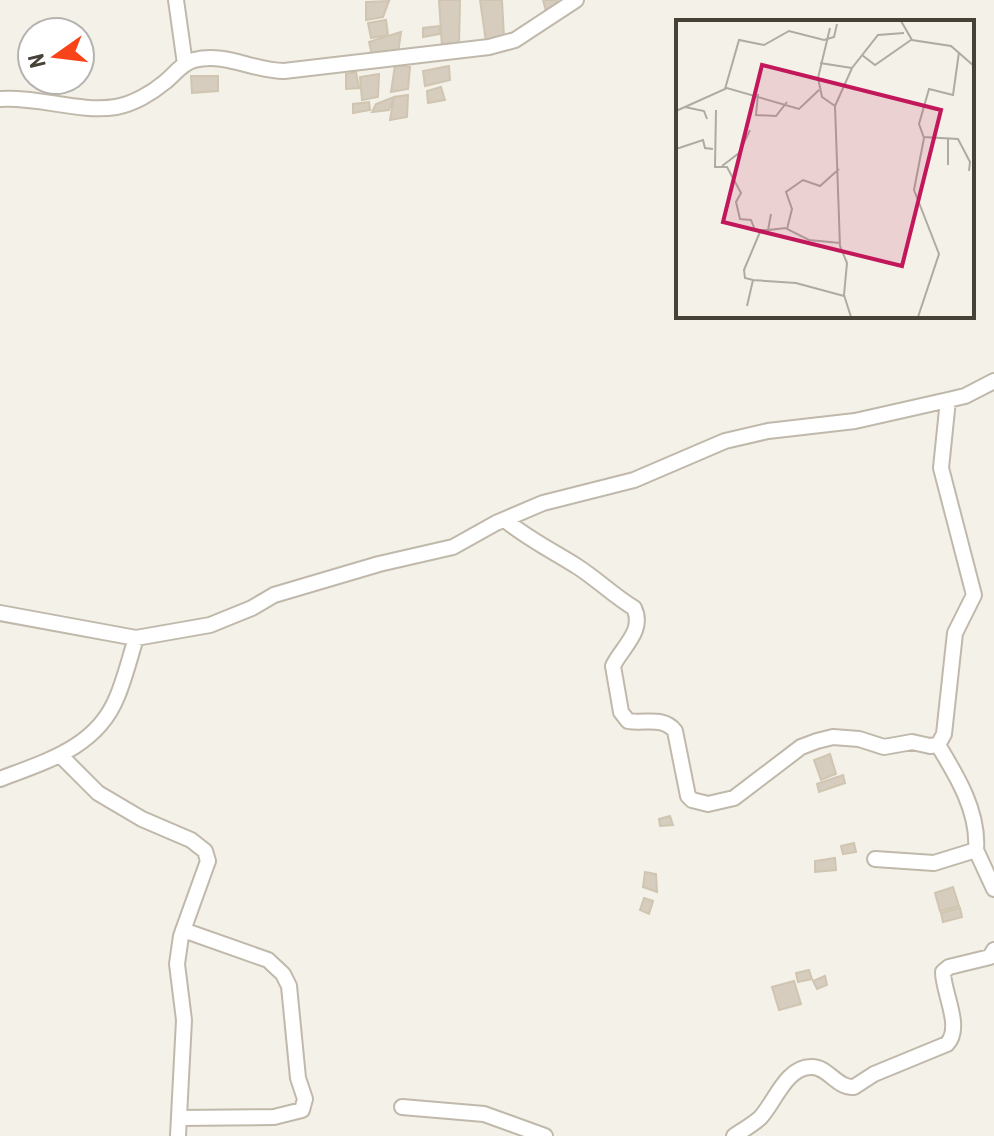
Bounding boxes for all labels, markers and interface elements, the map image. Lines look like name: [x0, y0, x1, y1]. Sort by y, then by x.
north arrow: [16, 16, 96, 96]
inset map: [676, 20, 974, 318]
text: N: [23, 51, 51, 70]

